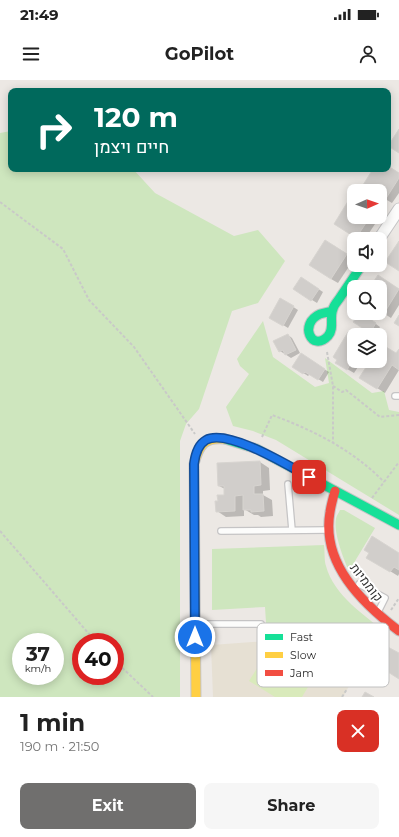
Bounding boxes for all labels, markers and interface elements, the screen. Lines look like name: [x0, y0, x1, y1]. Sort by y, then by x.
text: 21:49: [20, 5, 59, 24]
icon: menu: [20, 43, 42, 65]
text: GoPilot: [165, 43, 234, 65]
icon: person: [357, 43, 379, 65]
text: 120 m: [94, 100, 178, 134]
icon: right: [28, 104, 80, 156]
text: חיים ויצמן: [94, 136, 169, 158]
north arrow: [347, 184, 387, 224]
map controls: [347, 184, 387, 368]
button: sound: [347, 232, 387, 272]
button: search: [347, 280, 387, 320]
button: layers: [347, 328, 387, 368]
pin: [292, 460, 326, 494]
icon: arrive: [298, 466, 320, 488]
street label: קוממיות: [347, 560, 387, 604]
position arrow: [174, 616, 216, 658]
legend: [257, 623, 389, 687]
text: Fast: [290, 630, 314, 644]
speed limit sign: 40: [72, 633, 124, 685]
text: 37: [26, 642, 50, 666]
text: Slow: [290, 648, 316, 662]
text: km/h: [25, 662, 51, 675]
text: Jam: [289, 666, 314, 680]
text: 1 min: [20, 708, 85, 737]
button: close: [337, 710, 379, 752]
text: 190 m · 21:50: [20, 738, 99, 754]
button: Exit: [20, 783, 196, 829]
button: Share: [204, 783, 379, 829]

